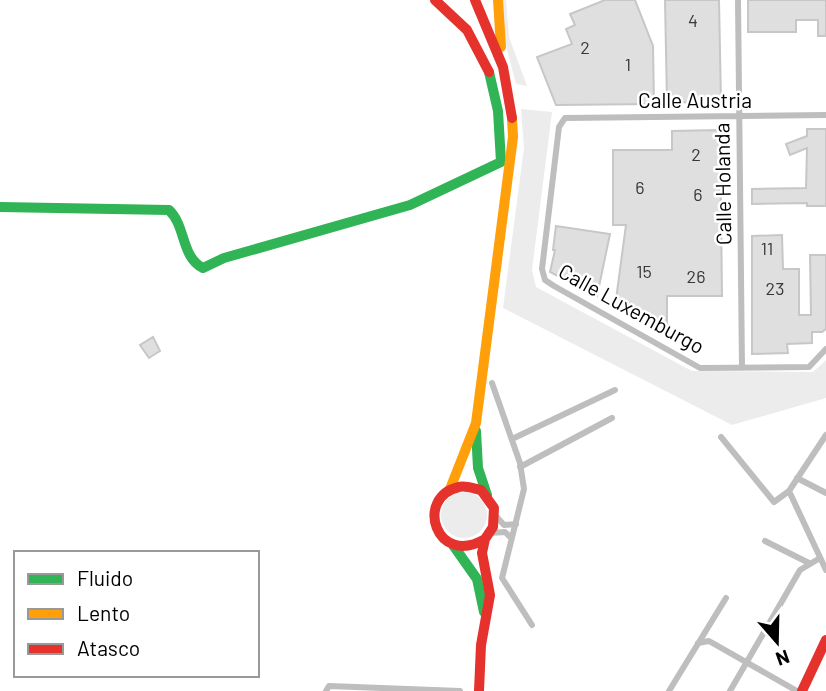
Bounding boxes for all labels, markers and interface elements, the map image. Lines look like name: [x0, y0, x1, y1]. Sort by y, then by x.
house number: 4: [688, 9, 698, 31]
house number: 2: [580, 36, 590, 58]
house number: 1: [625, 53, 631, 75]
street label: Calle Austria: [638, 87, 752, 112]
street label: Calle Holanda: [708, 123, 736, 245]
house number: 2: [691, 143, 701, 165]
house number: 6: [635, 176, 645, 198]
house number: 6: [693, 183, 703, 205]
house number: 11: [761, 237, 773, 259]
street label: Calle Luxemburgo: [555, 258, 709, 358]
house number: 15: [636, 260, 652, 282]
house number: 26: [687, 265, 705, 287]
house number: 23: [766, 277, 784, 299]
legend: [14, 551, 259, 677]
text: Fluido: [77, 565, 133, 590]
text: Lento: [77, 600, 130, 625]
north arrow: [742, 607, 812, 677]
text: Atasco: [77, 635, 140, 660]
text: N: [773, 645, 793, 671]

